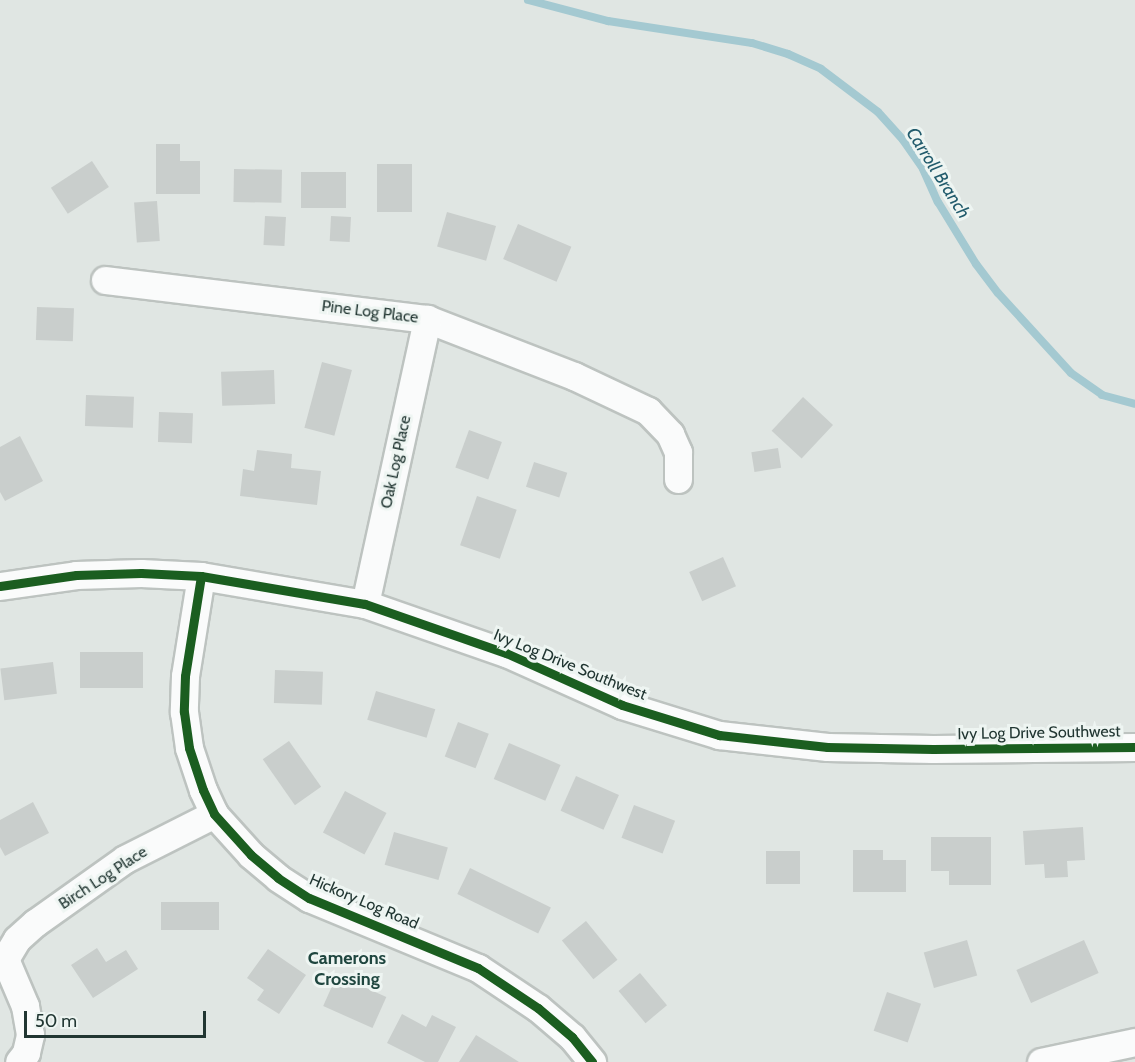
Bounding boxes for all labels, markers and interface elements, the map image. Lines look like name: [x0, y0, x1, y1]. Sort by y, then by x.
water label: Carroll Branch: [901, 123, 975, 223]
street label: Pine Log Place: [321, 297, 419, 327]
street label: Oak Log Place: [377, 414, 415, 510]
street label: Ivy Log Drive Southwest: [491, 625, 649, 705]
street label: Ivy Log Drive Southwest: [957, 722, 1121, 744]
street label: Birch Log Place: [55, 842, 151, 914]
street label: Hickory Log Road: [306, 870, 422, 934]
district label: Camerons Crossing: [308, 948, 386, 990]
scale bar: [27, 999, 208, 1037]
text: 50 m: [35, 1010, 77, 1032]

